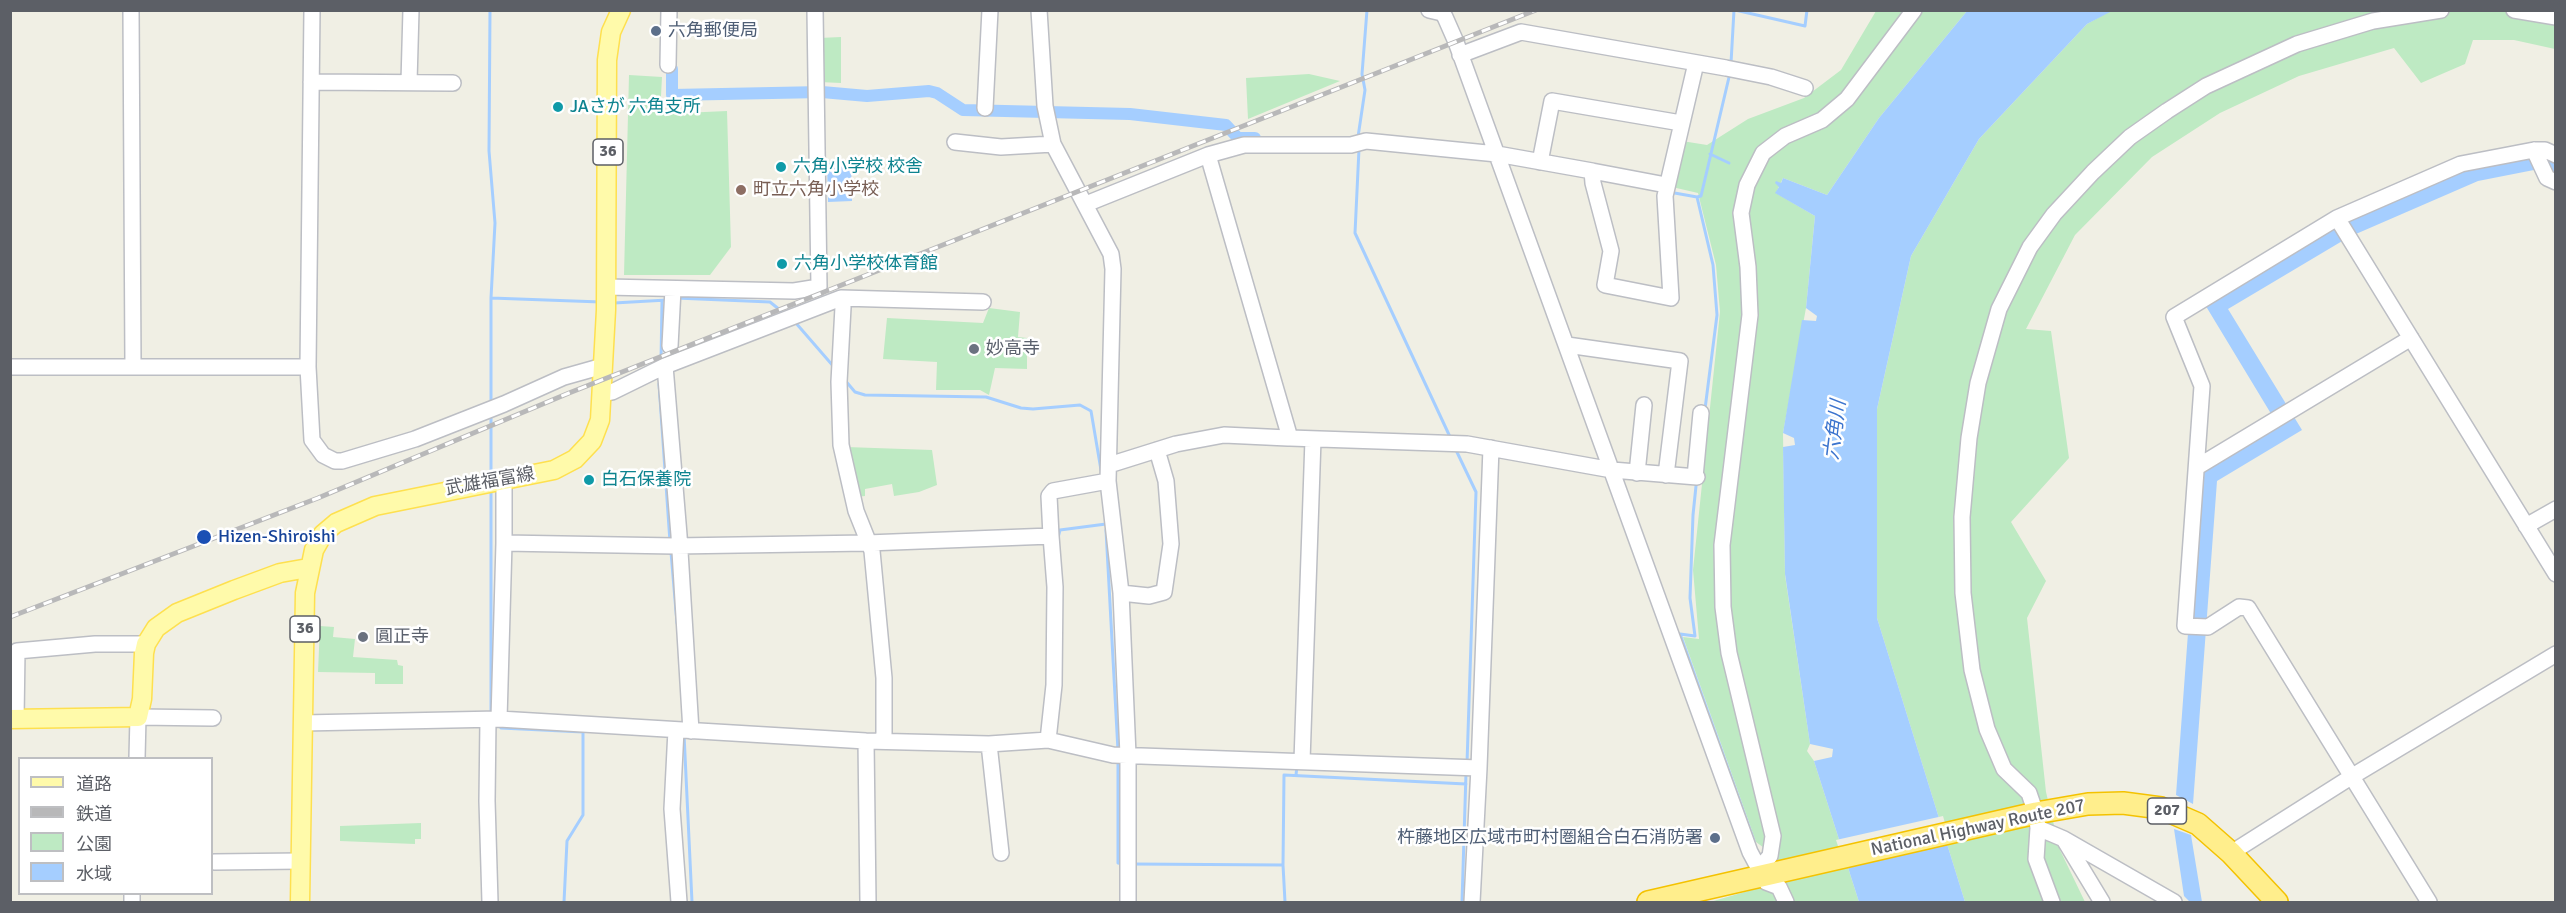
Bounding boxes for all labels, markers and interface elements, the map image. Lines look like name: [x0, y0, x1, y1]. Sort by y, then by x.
place label: 六角郵便局: [668, 20, 758, 42]
marker: 六角郵便局: [649, 24, 663, 38]
place label: JAさが 六角支所: [570, 96, 701, 118]
marker: JAさが 六角支所: [551, 100, 565, 114]
road number: 36: [593, 139, 623, 165]
place label: 六角小学校 校舎: [793, 156, 923, 178]
marker: 六角小学校 校舎: [774, 160, 788, 174]
place label: 町立六角小学校: [753, 179, 879, 201]
marker: 町立六角小学校: [734, 183, 748, 197]
place label: 六角小学校体育館: [794, 253, 938, 275]
marker: 六角小学校体育館: [775, 257, 789, 271]
place label: 妙高寺: [986, 338, 1040, 360]
marker: 妙高寺: [967, 342, 981, 356]
water label: 六角川: [1820, 399, 1852, 461]
street label: 武雄福富線: [444, 464, 536, 500]
place label: 白石保養院: [601, 469, 691, 491]
marker: 白石保養院: [582, 473, 596, 487]
place label: Hizen-Shiroishi: [218, 526, 336, 548]
marker: Hizen-Shiroishi: [195, 528, 213, 546]
road number: 36: [290, 616, 320, 642]
place label: 圓正寺: [375, 626, 429, 648]
marker: 圓正寺: [356, 630, 370, 644]
legend: [18, 757, 213, 895]
text: 道路: [76, 773, 112, 795]
street label: National Highway Route 207: [1869, 795, 2087, 861]
road number: 207: [2148, 798, 2186, 824]
text: 鉄道: [76, 803, 112, 825]
place label: 杵藤地区広域市町村圏組合白石消防署: [1397, 827, 1703, 849]
marker: 杵藤地区広域市町村圏組合白石消防署: [1708, 831, 1722, 845]
text: 公園: [76, 833, 112, 855]
text: 水域: [76, 863, 112, 885]

